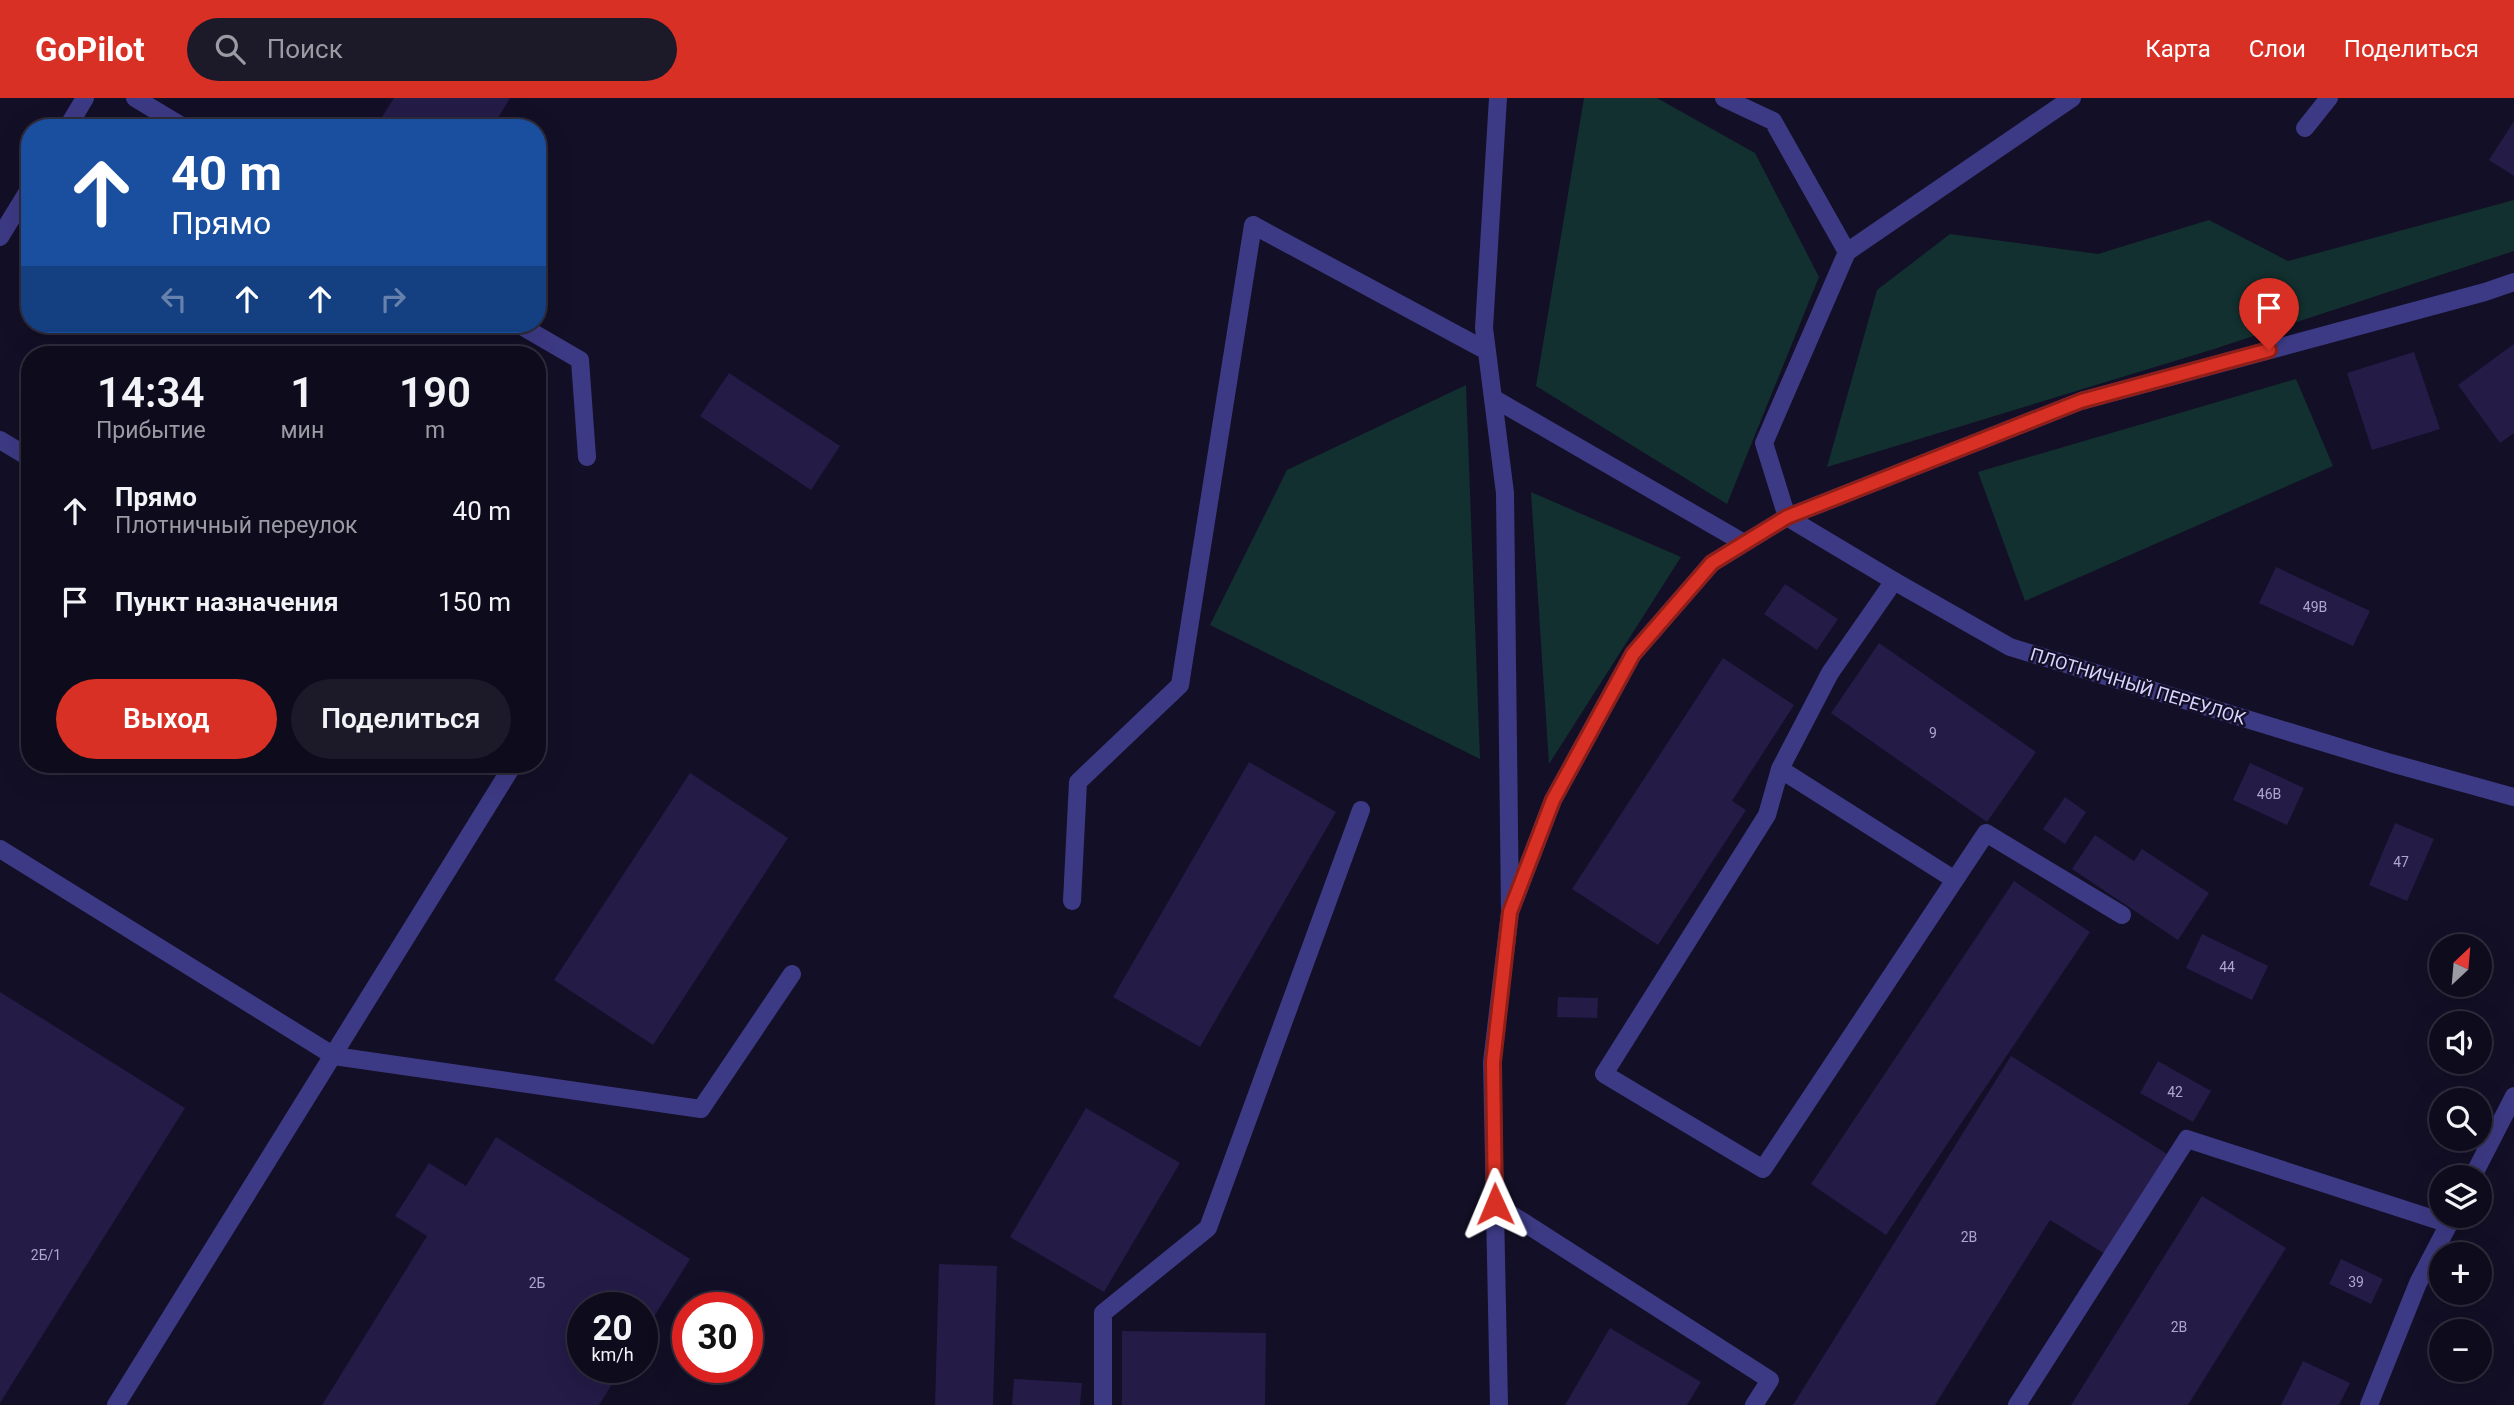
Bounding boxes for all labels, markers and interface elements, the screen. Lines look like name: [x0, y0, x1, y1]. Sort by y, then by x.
search box: [187, 18, 677, 81]
text: GoPilot: [35, 30, 145, 69]
icon: search: [211, 30, 249, 68]
text: Поиск: [267, 34, 343, 64]
text: Карта: [2145, 35, 2211, 63]
text: Слои: [2249, 35, 2306, 63]
text: Поделиться: [2344, 35, 2479, 63]
text: 40 m: [171, 145, 282, 202]
icon: ahead: [56, 147, 147, 238]
text: Прямо: [171, 204, 271, 242]
pin: [2239, 278, 2299, 350]
icon: left: [155, 280, 193, 318]
icon: ahead: [228, 280, 266, 318]
icon: ahead: [301, 280, 339, 318]
icon: right: [374, 280, 412, 318]
icon: arrive: [2250, 289, 2288, 327]
text: 14:34: [97, 368, 204, 417]
text: 1: [290, 368, 314, 417]
text: 190: [399, 368, 471, 417]
text: Прибытие: [96, 417, 206, 444]
text: мин: [281, 417, 324, 444]
text: m: [425, 417, 445, 444]
text: Прямо: [115, 482, 197, 512]
icon: ahead: [56, 492, 94, 530]
text: 40 m: [453, 496, 511, 526]
text: Плотничный переулок: [115, 512, 358, 539]
icon: arrive: [56, 583, 94, 621]
text: Пункт назначения: [115, 587, 339, 617]
text: 150 m: [438, 587, 511, 617]
house number: 49В: [2303, 599, 2327, 615]
street label: ПЛОТНИЧНЫЙ ПЕРЕУЛОК: [2028, 643, 2249, 729]
button: Выход: [56, 679, 277, 759]
button: Поделиться: [291, 679, 511, 759]
house number: 9: [1929, 725, 1937, 741]
house number: 46В: [2257, 786, 2281, 802]
house number: 47: [2393, 854, 2409, 870]
north arrow: [2429, 934, 2492, 998]
map controls: [2429, 934, 2492, 1382]
house number: 44: [2219, 959, 2235, 975]
button: sound: [2429, 1011, 2492, 1074]
house number: 42: [2167, 1084, 2183, 1100]
button: search: [2429, 1088, 2492, 1151]
button: layers: [2429, 1165, 2492, 1228]
position arrow: [1458, 1167, 1532, 1241]
house number: 2В: [1961, 1229, 1977, 1245]
button: +: [2429, 1242, 2492, 1305]
house number: 2Б/1: [31, 1247, 61, 1263]
house number: 39: [2348, 1274, 2364, 1290]
house number: 2Б: [529, 1275, 546, 1291]
speed limit sign: 30: [672, 1292, 763, 1383]
text: 20: [592, 1308, 633, 1349]
house number: 2В: [2171, 1319, 2187, 1335]
button: −: [2429, 1319, 2492, 1382]
text: km/h: [591, 1344, 634, 1365]

